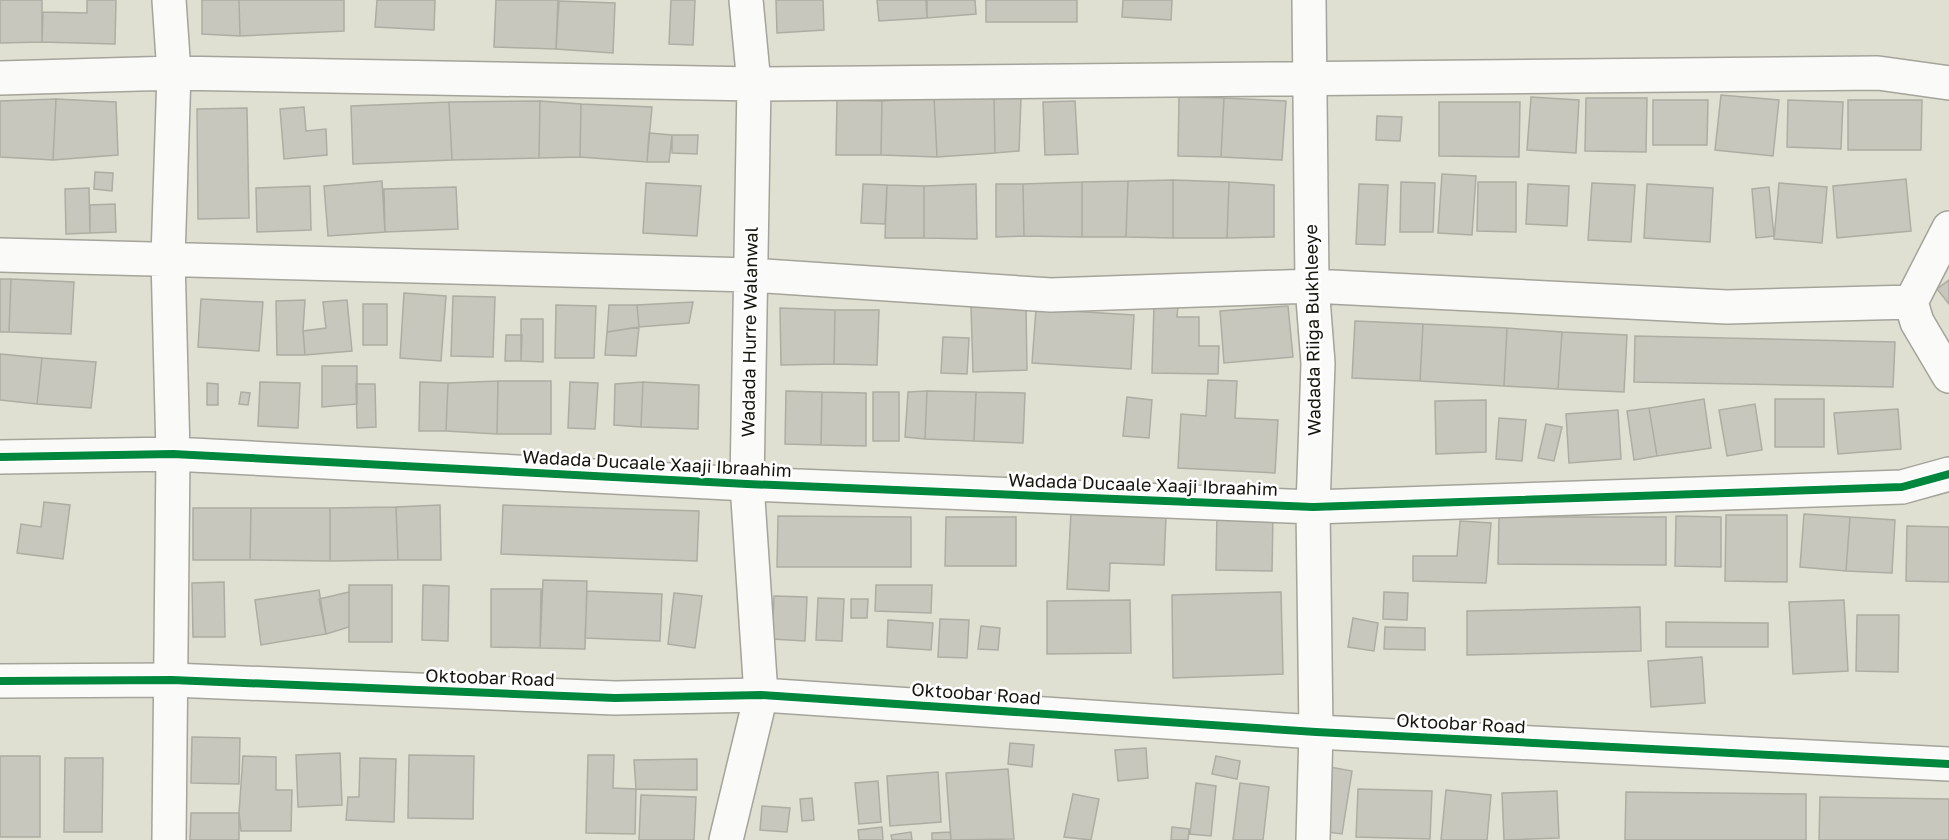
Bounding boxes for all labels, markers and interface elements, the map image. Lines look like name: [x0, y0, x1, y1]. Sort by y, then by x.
street label: Wadada Riiga Bukhleeye: [1299, 224, 1325, 436]
street label: Wadada Hurre Walanwal: [736, 226, 762, 438]
street label: Wadada Ducaale Xaaji Ibraahim: [522, 445, 792, 481]
street label: Wadada Ducaale Xaaji Ibraahim: [1008, 468, 1278, 500]
street label: Oktoobar Road: [425, 664, 555, 690]
street label: Oktoobar Road: [911, 678, 1041, 708]
street label: Oktoobar Road: [1396, 709, 1526, 737]

